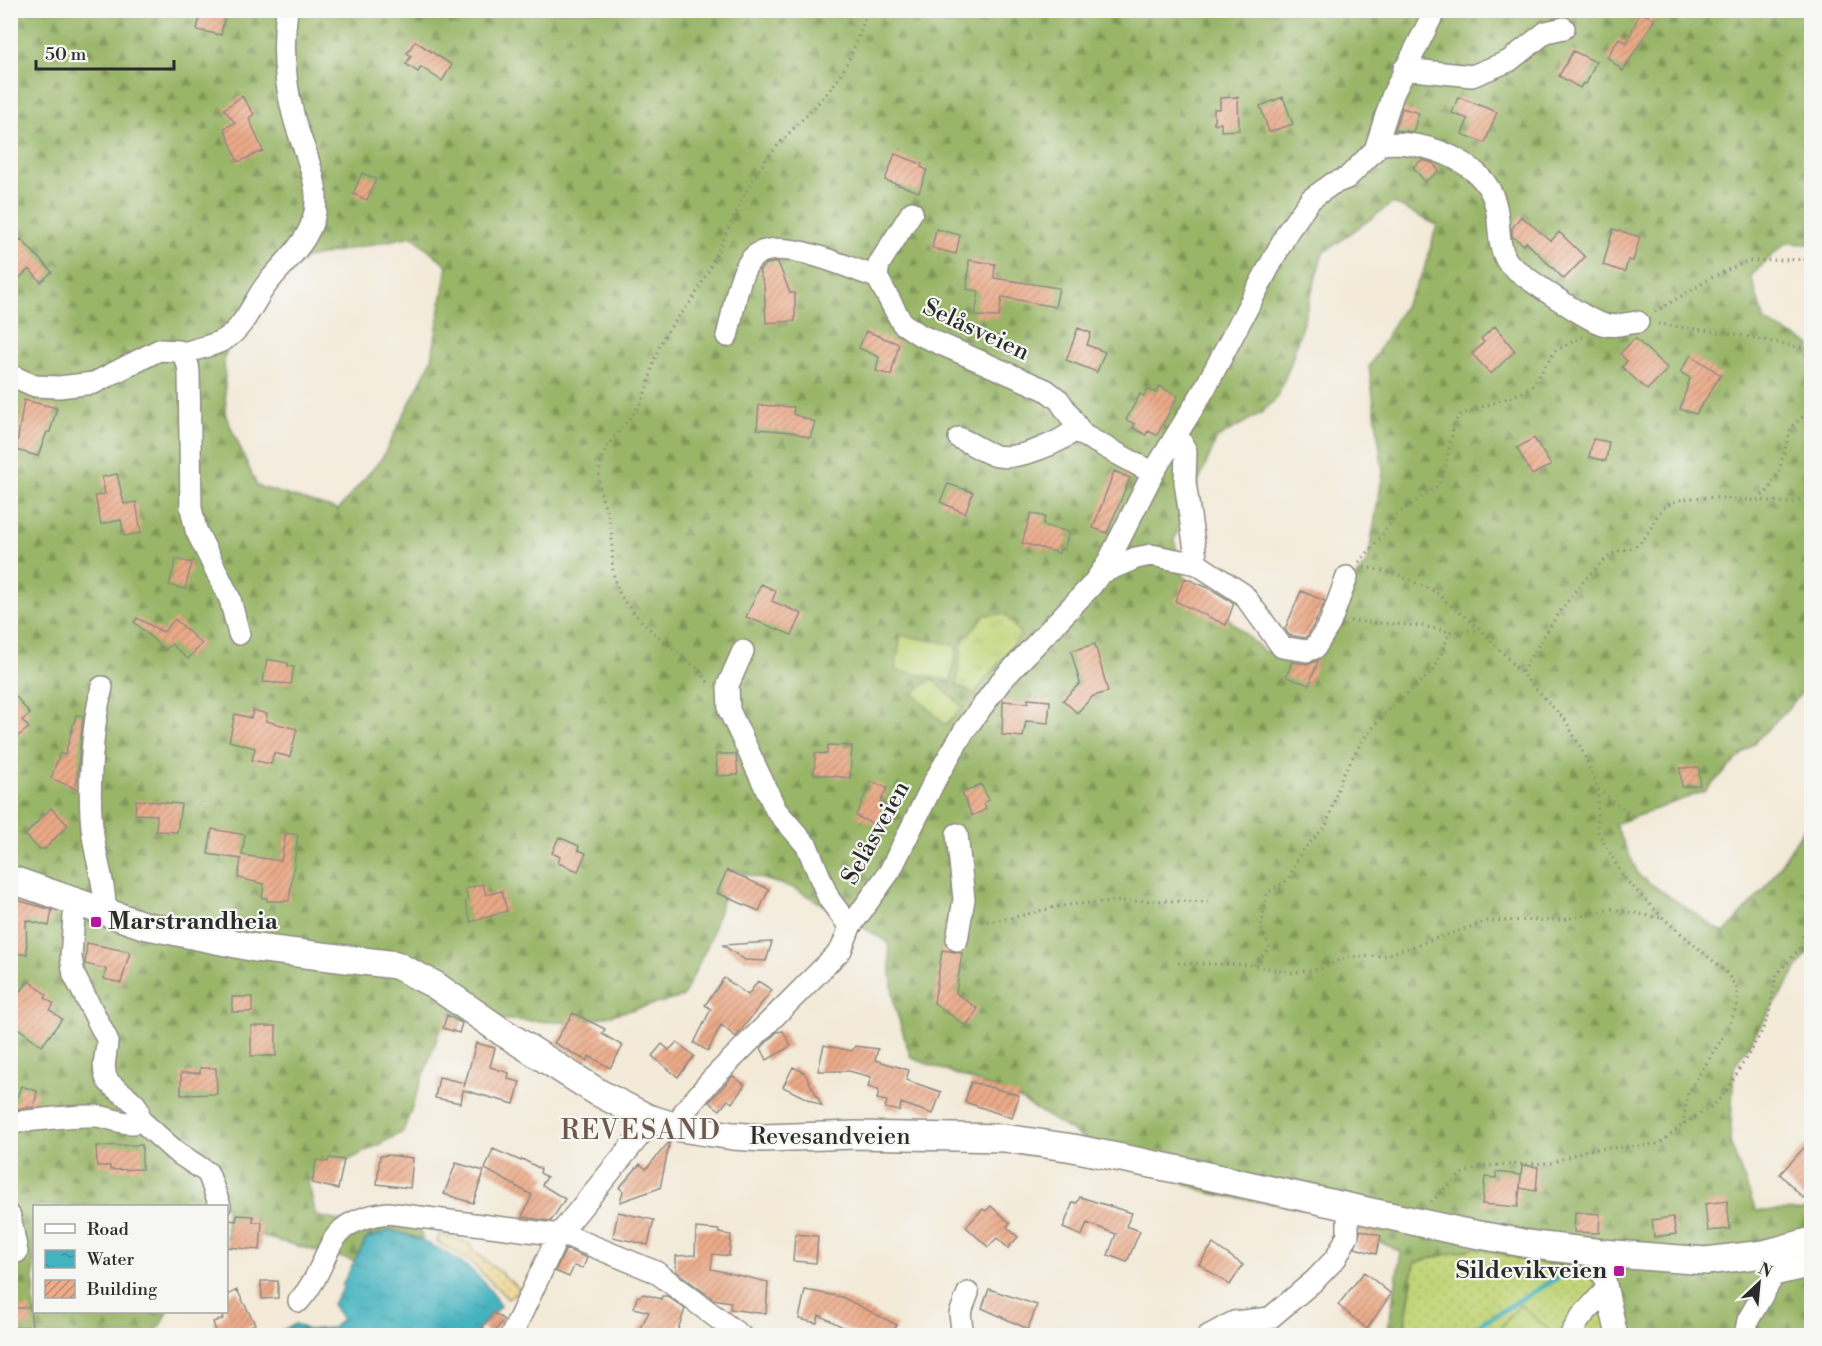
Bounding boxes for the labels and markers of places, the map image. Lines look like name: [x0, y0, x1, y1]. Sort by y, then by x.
place label: Marstrandheia: [108, 907, 279, 937]
marker: Marstrandheia: [89, 915, 103, 929]
place label: Sildevikveien: [1456, 1256, 1607, 1286]
marker: Sildevikveien: [1612, 1264, 1626, 1278]

